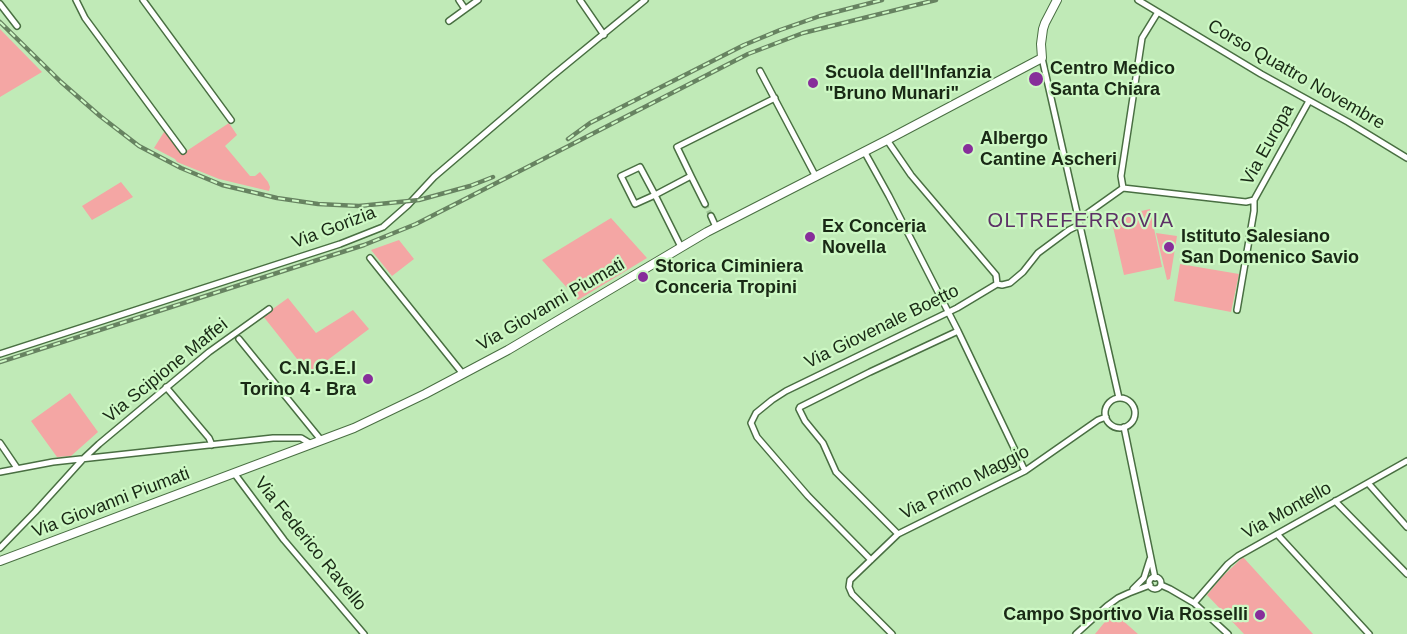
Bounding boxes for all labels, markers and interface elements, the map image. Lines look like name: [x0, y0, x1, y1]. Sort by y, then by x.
street label: Corso Quattro Novembre: [1204, 15, 1388, 135]
place label: Centro Medico Santa Chiara: [1050, 58, 1175, 100]
place label: Scuola dell'Infanzia "Bruno Munari": [825, 62, 991, 104]
marker: Centro Medico Santa Chiara: [1027, 70, 1045, 88]
marker: Scuola dell'Infanzia "Bruno Munari": [806, 76, 820, 90]
street label: Via Europa: [1237, 101, 1299, 189]
place label: Albergo Cantine Ascheri: [980, 128, 1117, 170]
marker: Albergo Cantine Ascheri: [961, 142, 975, 156]
street label: Via Gorizia: [289, 202, 379, 254]
district label: OLTREFERROVIA: [988, 209, 1174, 233]
place label: Ex Conceria Novella: [822, 216, 926, 258]
place label: Istituto Salesiano San Domenico Savio: [1181, 226, 1359, 268]
marker: Ex Conceria Novella: [803, 230, 817, 244]
marker: Istituto Salesiano San Domenico Savio: [1162, 240, 1176, 254]
street label: Via Giovanni Piumati: [473, 254, 629, 356]
place label: Storica Ciminiera Conceria Tropini: [655, 256, 803, 298]
marker: Storica Ciminiera Conceria Tropini: [636, 270, 650, 284]
street label: Via Giovenale Boetto: [801, 280, 963, 374]
street label: Via Scipione Maffei: [100, 314, 232, 428]
place label: C.N.G.E.I Torino 4 - Bra: [240, 358, 356, 400]
marker: C.N.G.E.I Torino 4 - Bra: [361, 372, 375, 386]
street label: Via Primo Maggio: [897, 441, 1033, 525]
street label: Via Giovanni Piumati: [29, 463, 193, 543]
street label: Via Federico Ravello: [249, 473, 371, 615]
street label: Via Montello: [1239, 478, 1335, 544]
place label: Campo Sportivo Via Rosselli: [1003, 604, 1248, 626]
marker: Campo Sportivo Via Rosselli: [1253, 608, 1267, 622]

